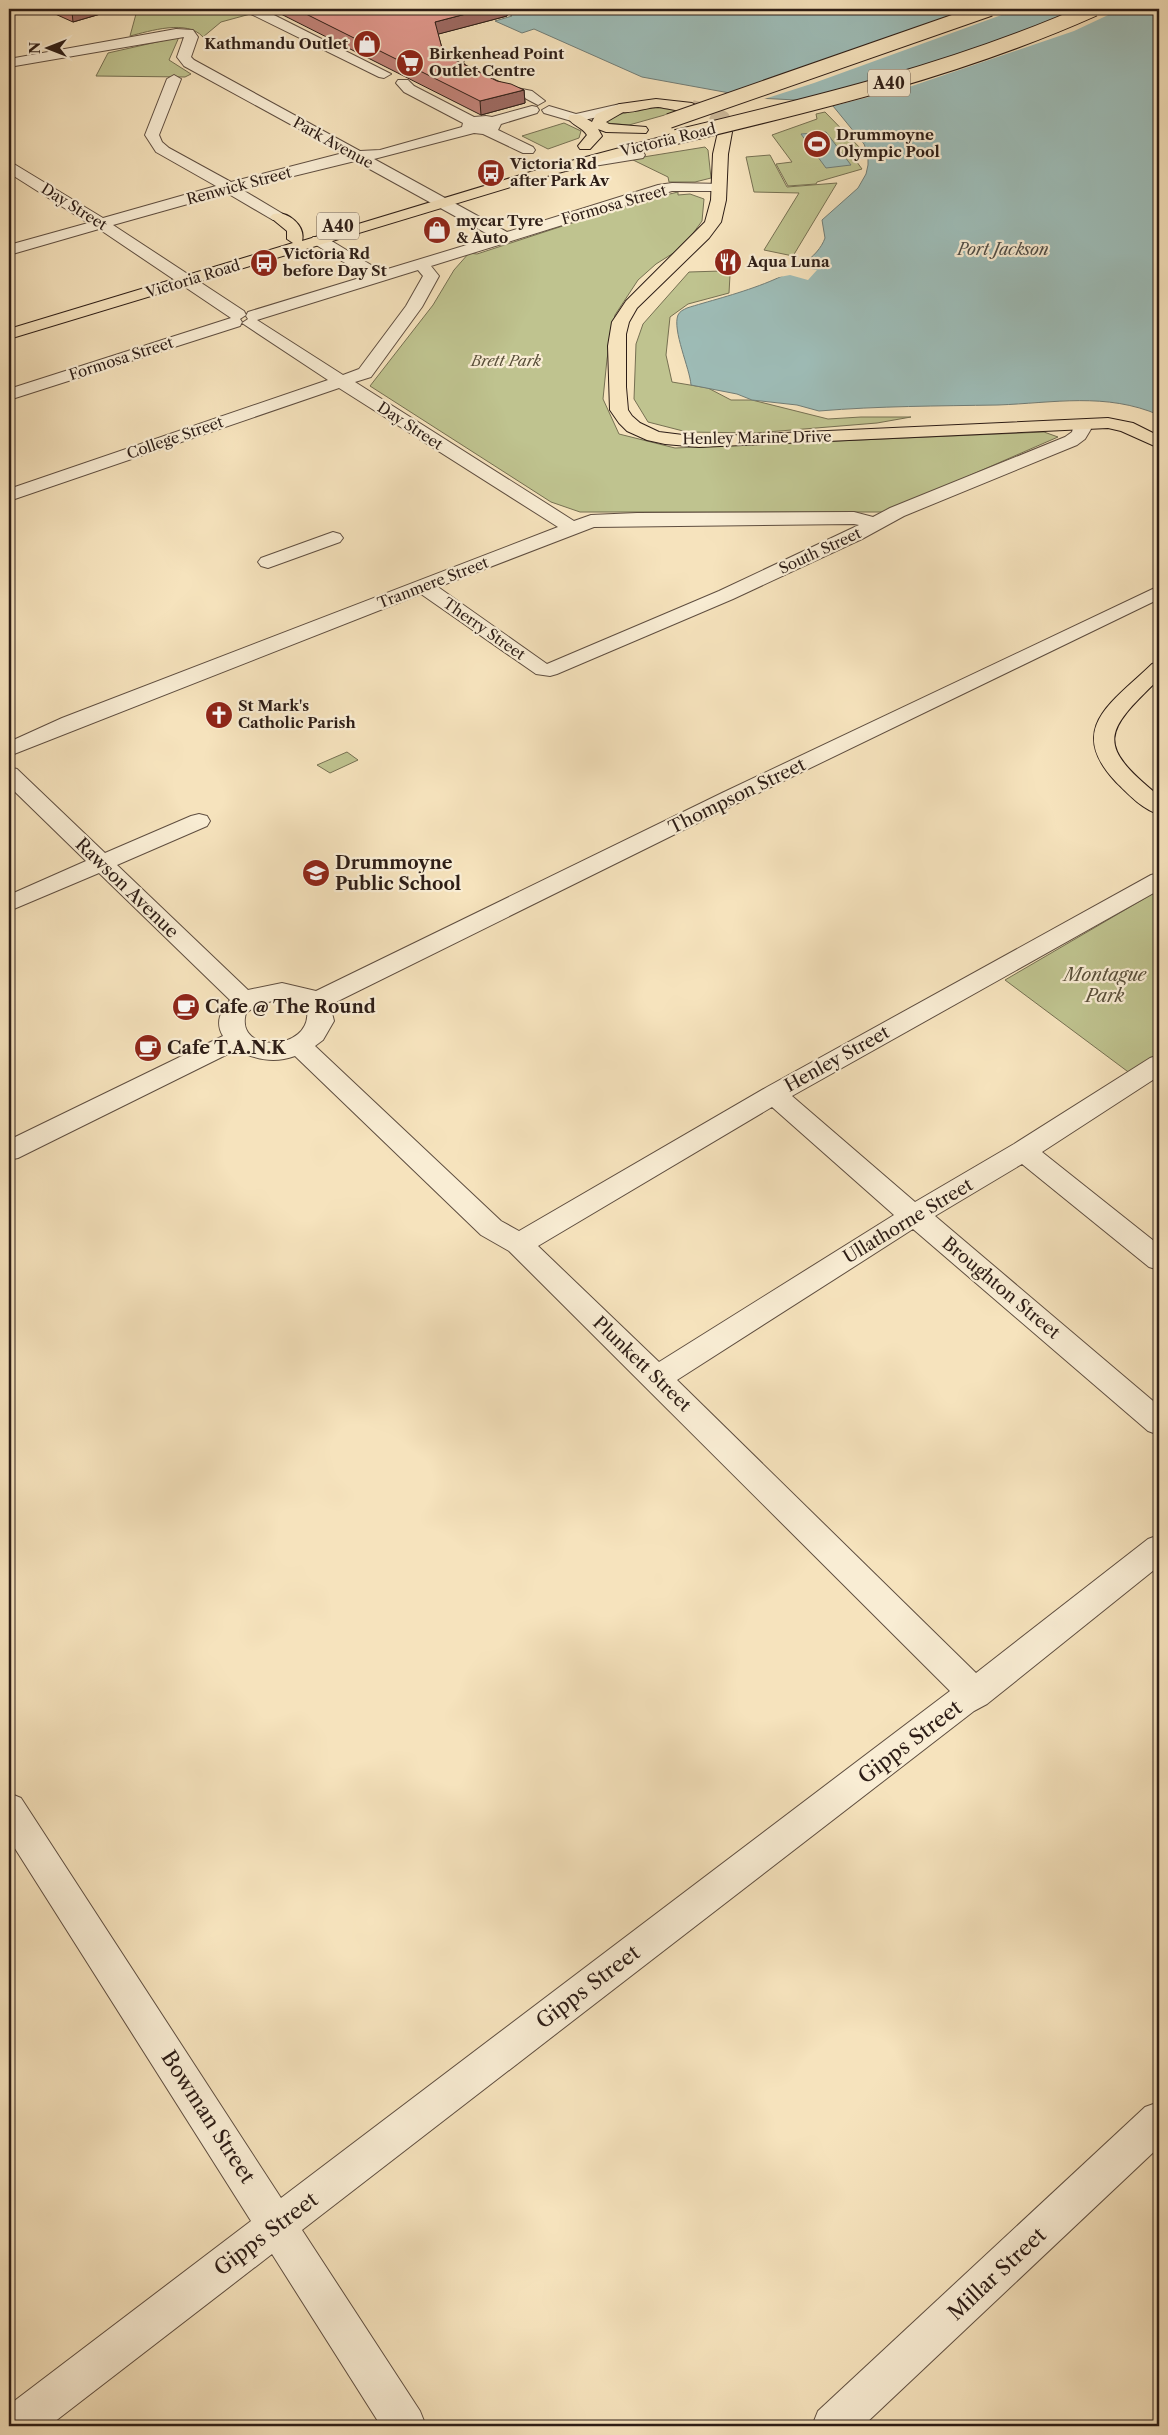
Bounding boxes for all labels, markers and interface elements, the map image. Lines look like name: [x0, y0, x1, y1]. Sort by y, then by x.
north arrow: [22, 22, 72, 72]
shop icon: Kathmandu Outlet: [352, 29, 382, 59]
place label: Kathmandu Outlet: [204, 34, 348, 53]
text: N: [26, 42, 44, 54]
place label: Birkenhead Point Outlet Centre: [429, 44, 564, 80]
supermarket icon: Birkenhead Point Outlet Centre: [395, 48, 425, 78]
road number: A40: [868, 70, 910, 96]
street label: Park Avenue: [290, 113, 377, 172]
street label: Victoria Road: [617, 119, 717, 161]
place label: Drummoyne Olympic Pool: [836, 125, 940, 161]
sports icon: Drummoyne Olympic Pool: [802, 129, 832, 159]
place label: Victoria Rd after Park Av: [509, 154, 610, 190]
bus stop icon: Victoria Rd after Park Av: [476, 158, 506, 188]
street label: Renwick Street: [184, 162, 294, 209]
street label: Day Street: [38, 179, 111, 235]
street label: Formosa Street: [559, 180, 669, 229]
place label: mycar Tyre & Auto: [456, 211, 544, 247]
road number: A40: [317, 212, 359, 240]
shop icon: mycar Tyre & Auto: [422, 215, 452, 245]
water label: Port Jackson: [955, 239, 1049, 259]
place label: Victoria Rd before Day St: [282, 244, 387, 280]
restaurant icon: Aqua Luna: [713, 247, 743, 277]
bus stop icon: Victoria Rd before Day St: [249, 248, 279, 278]
place label: Aqua Luna: [746, 252, 830, 271]
street label: Victoria Road: [143, 255, 242, 302]
street label: Formosa Street: [66, 333, 176, 384]
park label: Brett Park: [470, 351, 541, 370]
street label: Day Street: [374, 397, 447, 454]
street label: College Street: [124, 412, 226, 463]
street label: Henley Marine Drive: [682, 427, 832, 448]
street label: South Street: [776, 523, 865, 578]
street label: Tranmere Street: [375, 552, 492, 612]
street label: Therry Street: [439, 593, 530, 664]
place label: St Mark's Catholic Parish: [238, 696, 357, 732]
church icon: St Mark's Catholic Parish: [204, 700, 234, 730]
street label: Thompson Street: [665, 753, 810, 839]
street label: Rawson Avenue: [71, 833, 183, 943]
place label: Drummoyne Public School: [335, 852, 461, 895]
school or university icon: Drummoyne Public School: [301, 858, 331, 888]
park label: Montague Park: [1062, 964, 1147, 1007]
cafe icon: Cafe @ The Round: [171, 992, 201, 1022]
place label: Cafe @ The Round: [205, 996, 376, 1018]
street label: Henley Street: [781, 1021, 894, 1097]
cafe icon: Cafe T.A.N.K: [133, 1033, 163, 1063]
place label: Cafe T.A.N.K: [167, 1037, 286, 1059]
street label: Ullathorne Street: [839, 1173, 977, 1268]
street label: Broughton Street: [938, 1232, 1065, 1344]
street label: Plunkett Street: [588, 1312, 696, 1417]
street label: Gipps Street: [853, 1694, 967, 1789]
street label: Gipps Street: [531, 1939, 645, 2034]
street label: Bowman Street: [156, 2046, 261, 2188]
street label: Gipps Street: [209, 2186, 323, 2281]
street label: Millar Street: [943, 2222, 1051, 2325]

